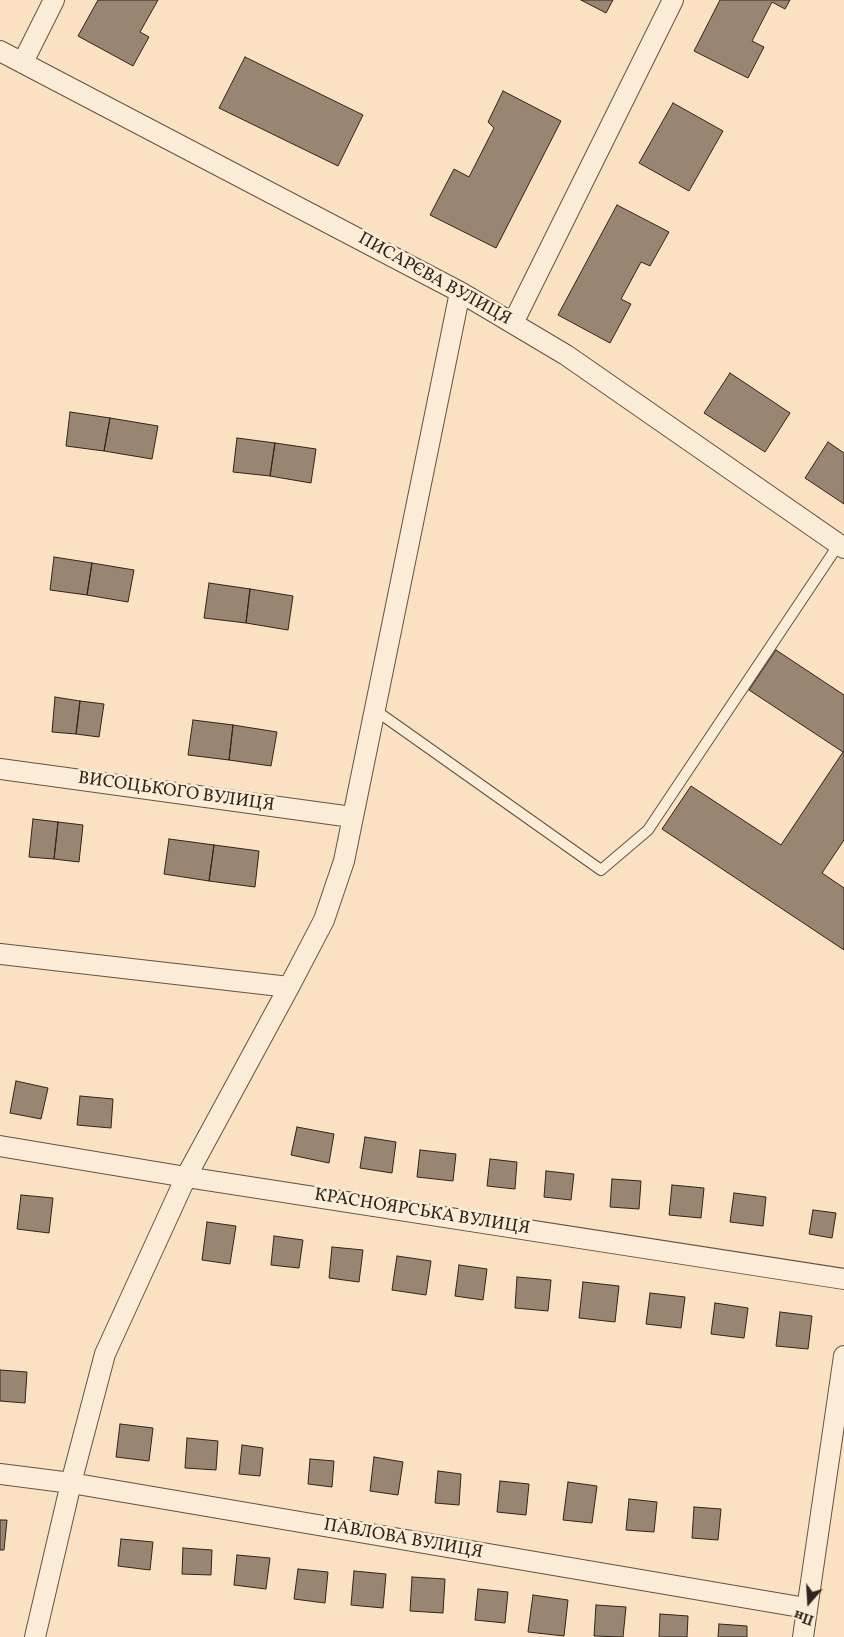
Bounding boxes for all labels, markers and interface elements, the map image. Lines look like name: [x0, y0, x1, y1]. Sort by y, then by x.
street label: ПИСАРЄВА ВУЛИЦЯ: [354, 229, 514, 331]
street label: ВИСОЦЬКОГО ВУЛИЦЯ: [76, 769, 276, 817]
street label: КРАСНОЯРСЬКА ВУЛИЦЯ: [313, 1185, 531, 1241]
street label: ПАВЛОВА ВУЛИЦЯ: [322, 1515, 484, 1565]
north arrow: [784, 1577, 834, 1627]
text: Пн: [791, 1604, 816, 1629]

